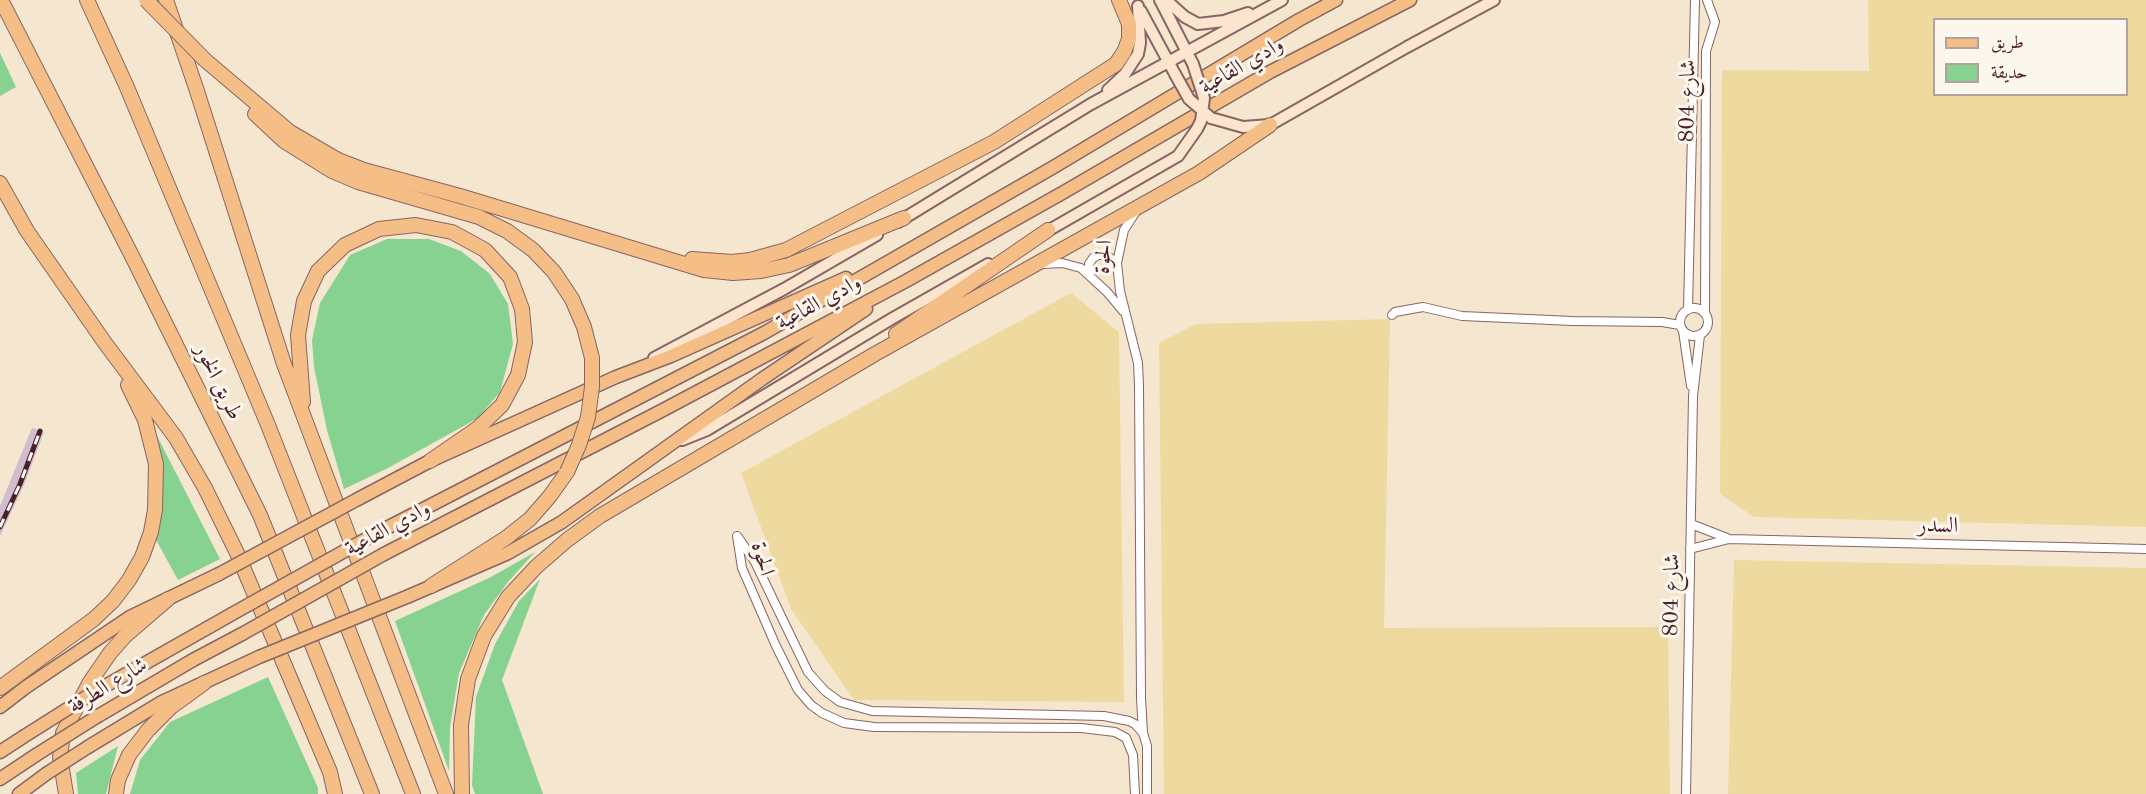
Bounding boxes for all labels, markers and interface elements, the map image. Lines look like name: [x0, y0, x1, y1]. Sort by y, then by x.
legend: [1933, 18, 2128, 96]
street label: وادي القاعية: [1195, 31, 1289, 101]
text: طريق: [1991, 34, 2024, 52]
street label: شارع 804: [1674, 59, 1702, 143]
text: حديقة: [1991, 64, 2027, 82]
street label: الحوة: [1089, 239, 1119, 275]
street label: وادي القاعية: [772, 270, 866, 336]
street label: طريق الخور: [188, 340, 248, 424]
street label: وادي القاعية: [341, 496, 435, 562]
street label: السدر: [1918, 512, 1958, 540]
street label: الحوة: [745, 539, 779, 579]
street label: شارع 804: [1658, 553, 1686, 637]
street label: شارع الطرفة: [64, 652, 152, 720]

